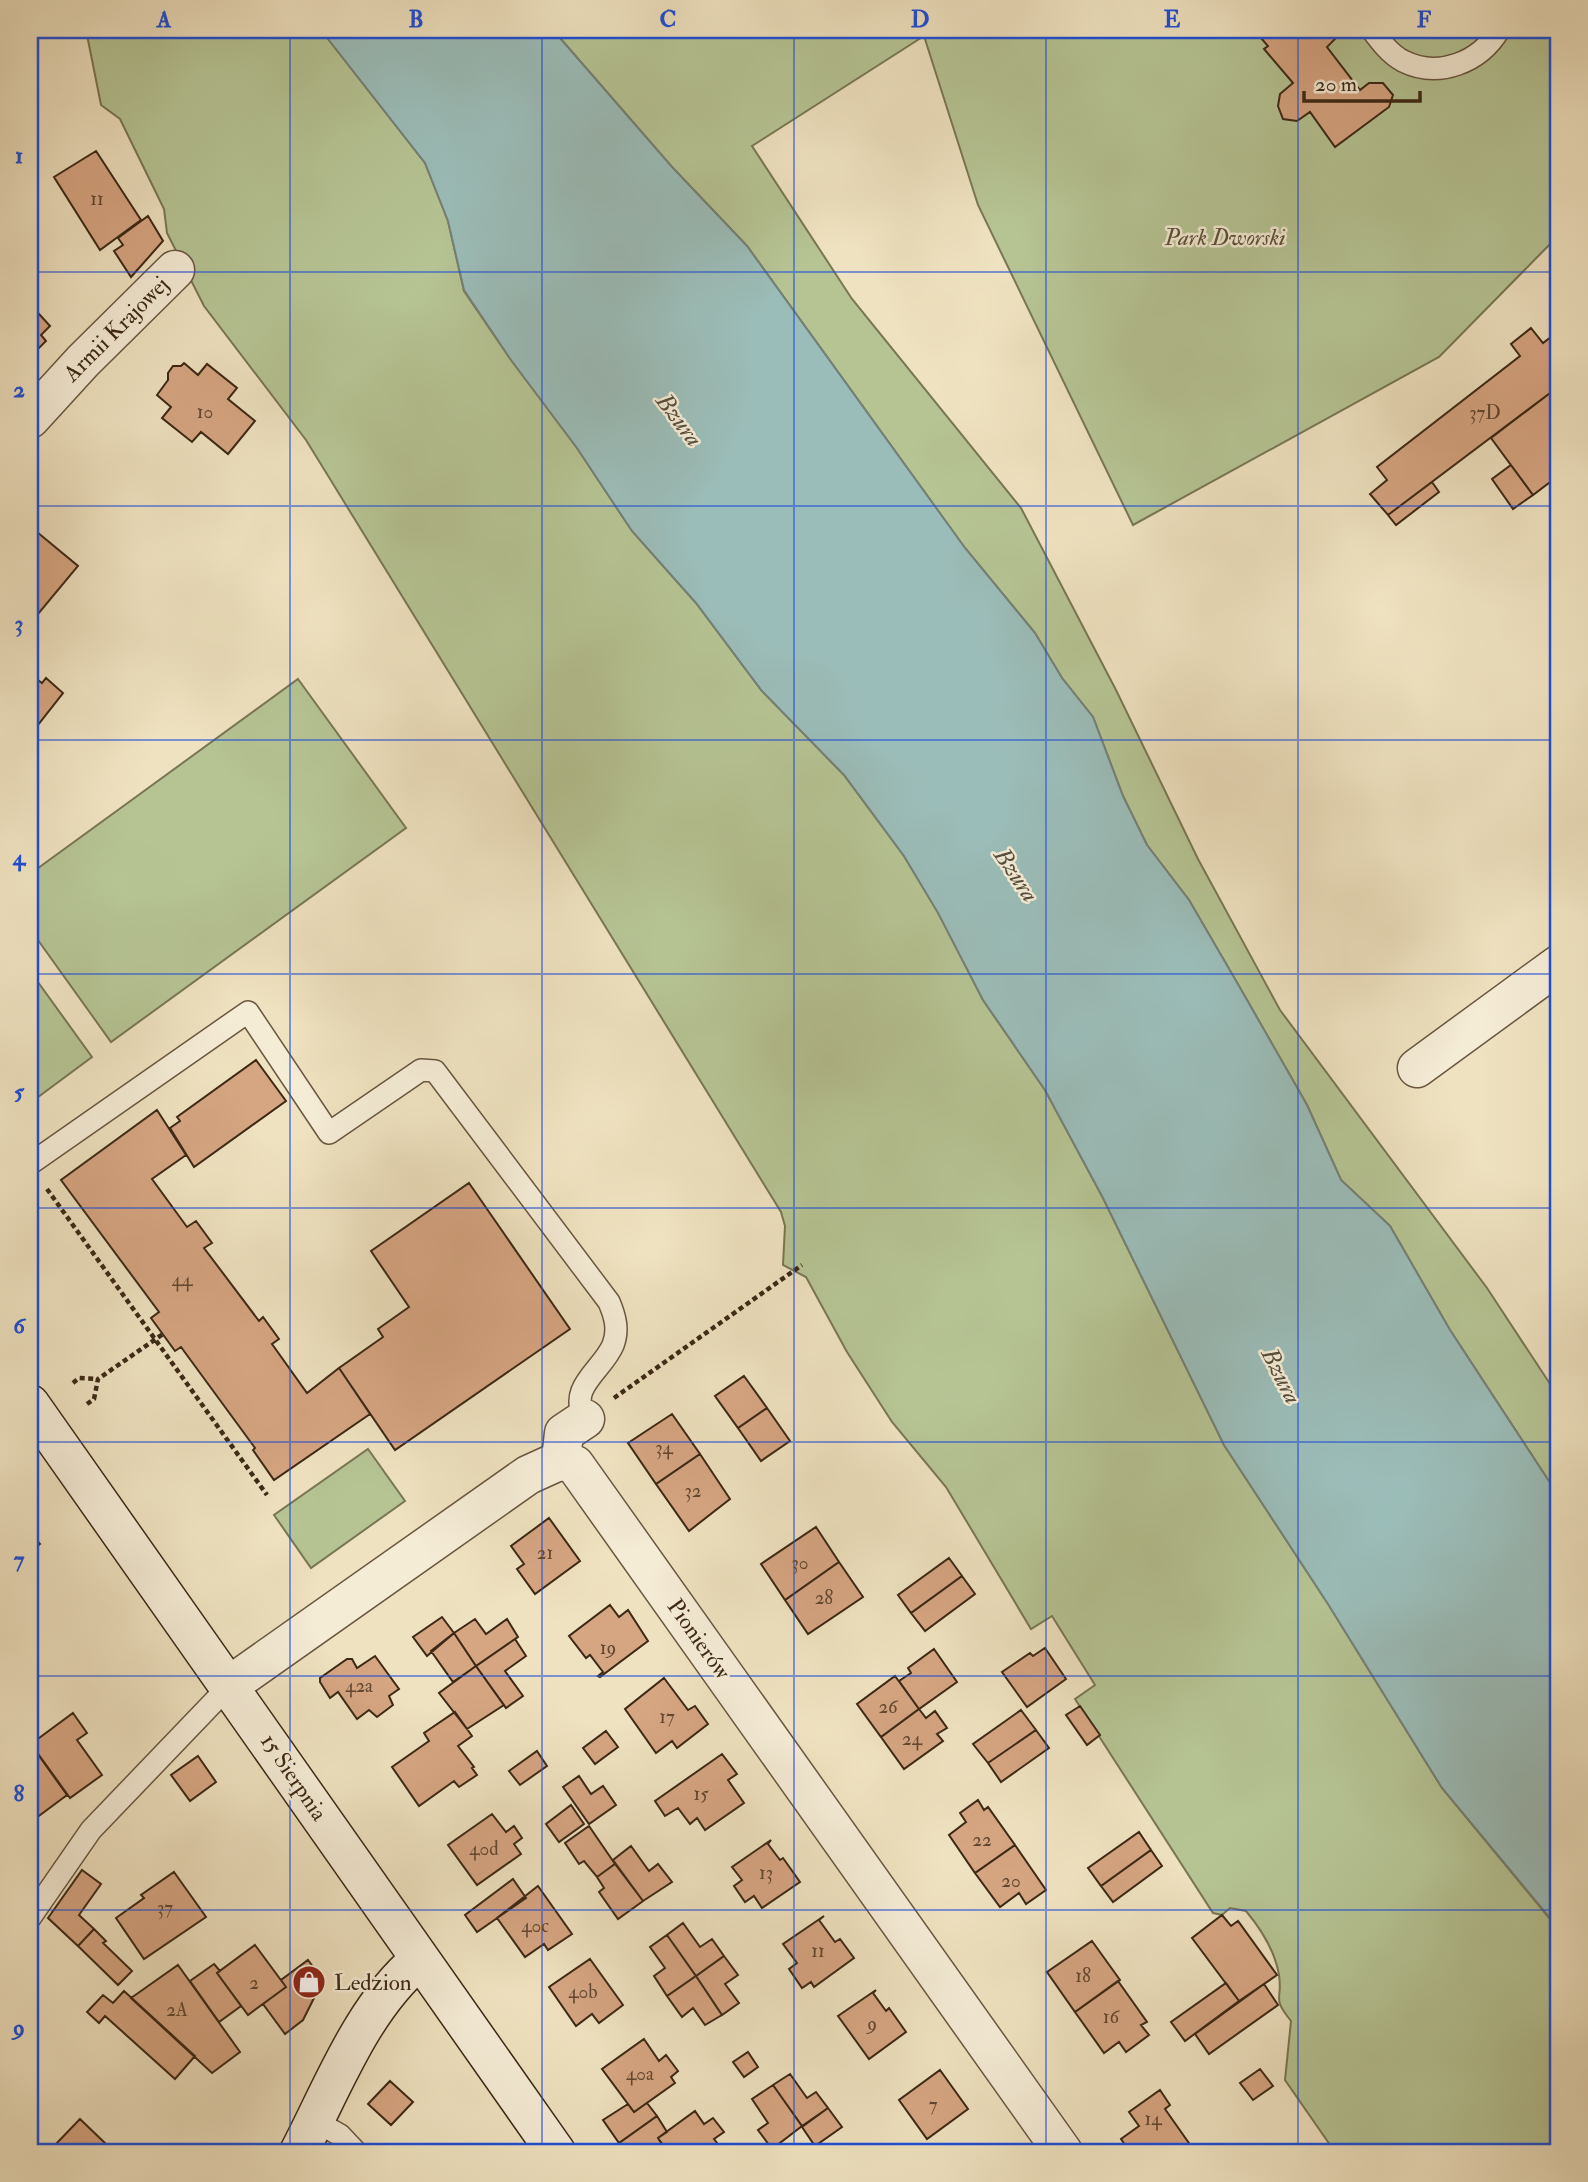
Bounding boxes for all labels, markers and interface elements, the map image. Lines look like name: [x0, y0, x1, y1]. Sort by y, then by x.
text: A: [156, 5, 172, 34]
text: B: [408, 5, 424, 34]
text: C: [660, 5, 676, 34]
text: D: [911, 5, 929, 34]
text: E: [1164, 5, 1181, 34]
text: F: [1417, 5, 1432, 34]
scale bar: [1304, 60, 1420, 104]
text: 20 m: [1315, 71, 1357, 98]
text: 1: [15, 141, 23, 170]
house number: 11: [90, 187, 104, 211]
park label: Park Dworski: [1164, 223, 1285, 252]
street label: Armii Krajowej: [56, 270, 175, 389]
text: 2: [13, 375, 25, 404]
water label: Bzura: [648, 386, 709, 453]
house number: 10: [197, 400, 213, 424]
house number: 37D: [1469, 401, 1501, 425]
text: 3: [15, 609, 23, 638]
water label: Bzura: [986, 841, 1045, 908]
text: 4: [12, 843, 27, 872]
text: 5: [14, 1077, 25, 1106]
house number: 44: [172, 1268, 193, 1292]
text: 6: [13, 1311, 27, 1340]
water label: Bzura: [1253, 1342, 1308, 1409]
house number: 34: [655, 1436, 673, 1460]
house number: 32: [685, 1479, 701, 1503]
house number: 21: [537, 1541, 553, 1565]
text: 7: [14, 1545, 25, 1574]
house number: 30: [791, 1551, 809, 1575]
house number: 28: [815, 1586, 833, 1610]
street label: Pionierów: [661, 1593, 738, 1685]
house number: 19: [600, 1636, 616, 1660]
house number: 42a: [345, 1674, 373, 1698]
house number: 26: [878, 1695, 899, 1719]
house number: 17: [659, 1705, 675, 1729]
house number: 24: [902, 1727, 923, 1751]
street label: 15 Sierpnia: [253, 1728, 334, 1827]
text: 8: [14, 1779, 25, 1808]
house number: 15: [693, 1782, 709, 1806]
house number: 22: [972, 1828, 992, 1852]
house number: 40d: [469, 1837, 499, 1861]
house number: 13: [759, 1861, 773, 1885]
house number: 20: [1001, 1869, 1021, 1893]
house number: 37: [157, 1896, 173, 1920]
house number: 40c: [521, 1914, 549, 1938]
house number: 11: [811, 1939, 825, 1963]
shop icon: Ledzion: [290, 1963, 328, 2001]
house number: 18: [1075, 1964, 1091, 1988]
place label: Ledzion: [334, 1968, 412, 1997]
house number: 2: [249, 1971, 259, 1995]
house number: 40b: [568, 1980, 598, 2004]
house number: 2A: [166, 1998, 188, 2022]
house number: 16: [1103, 2005, 1121, 2029]
house number: 9: [865, 2012, 877, 2036]
text: 9: [11, 2013, 25, 2042]
house number: 40a: [626, 2062, 654, 2086]
house number: 7: [929, 2093, 938, 2117]
house number: 14: [1144, 2107, 1162, 2131]

